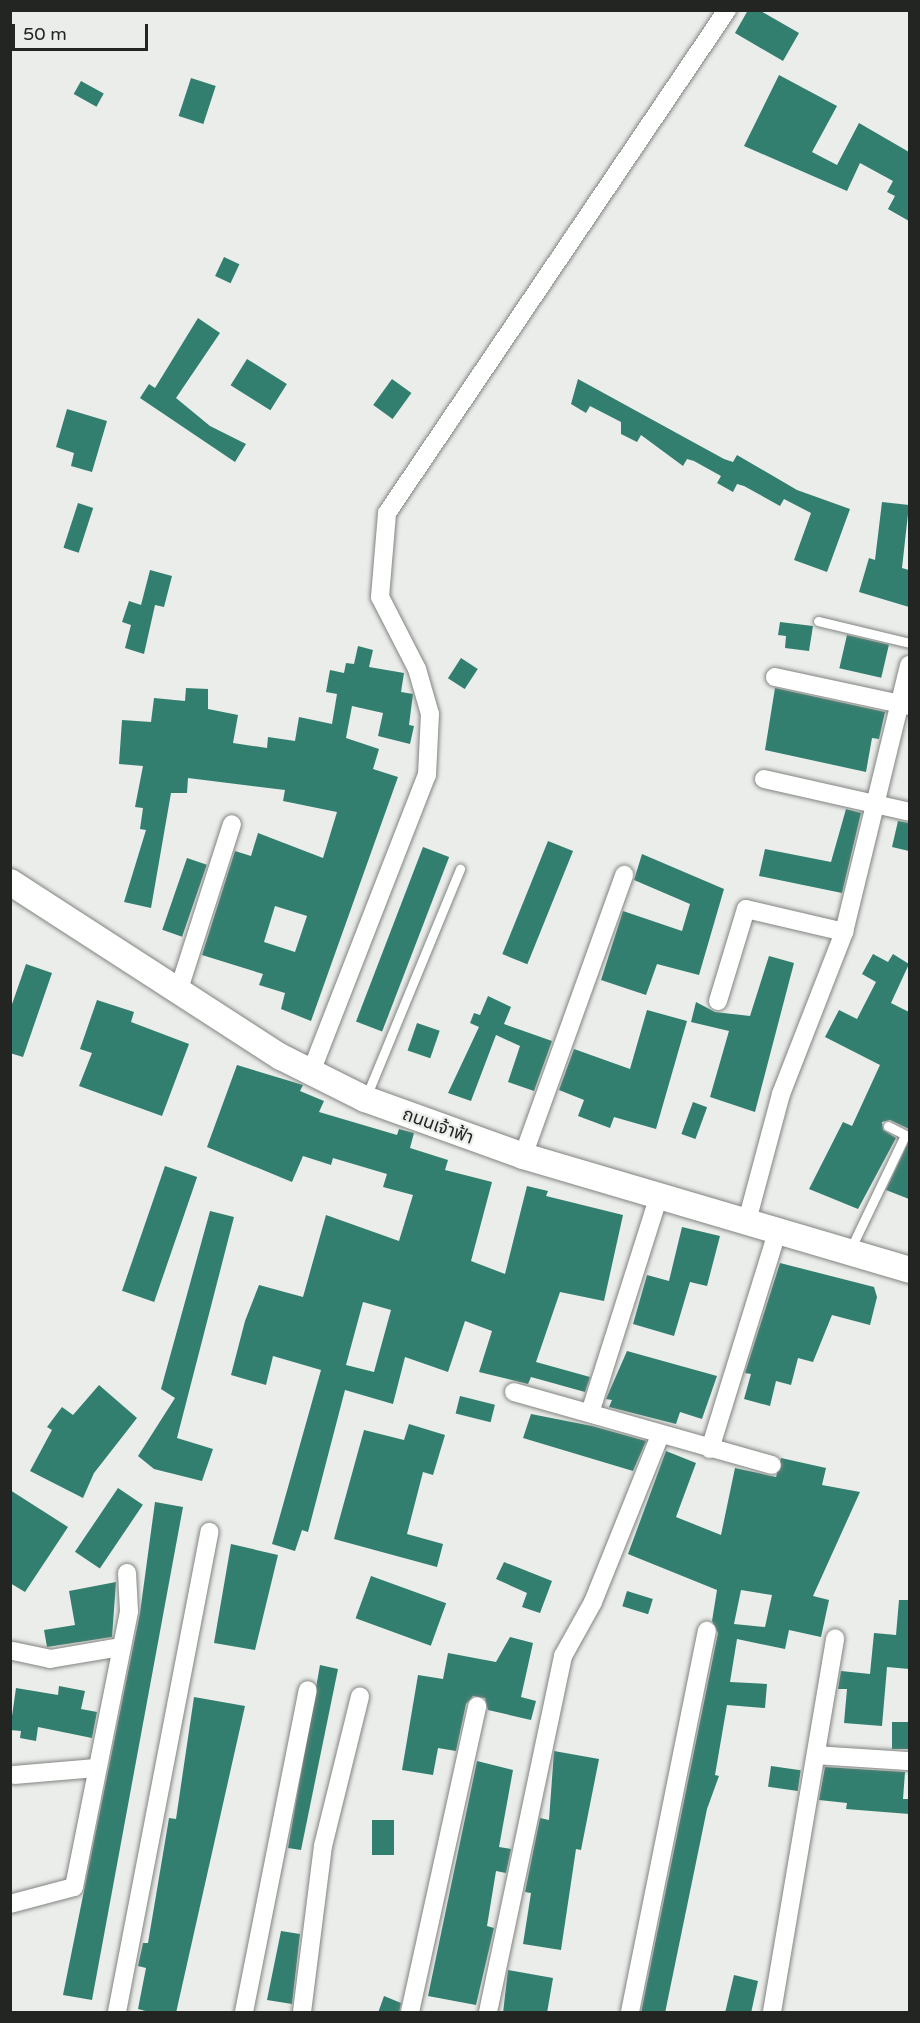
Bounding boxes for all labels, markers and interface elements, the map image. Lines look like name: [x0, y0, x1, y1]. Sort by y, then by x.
scale bar: [15, 12, 152, 50]
text: 50 m: [23, 23, 67, 45]
street label: ถนนเจ้าฟ้า: [399, 1103, 477, 1149]

